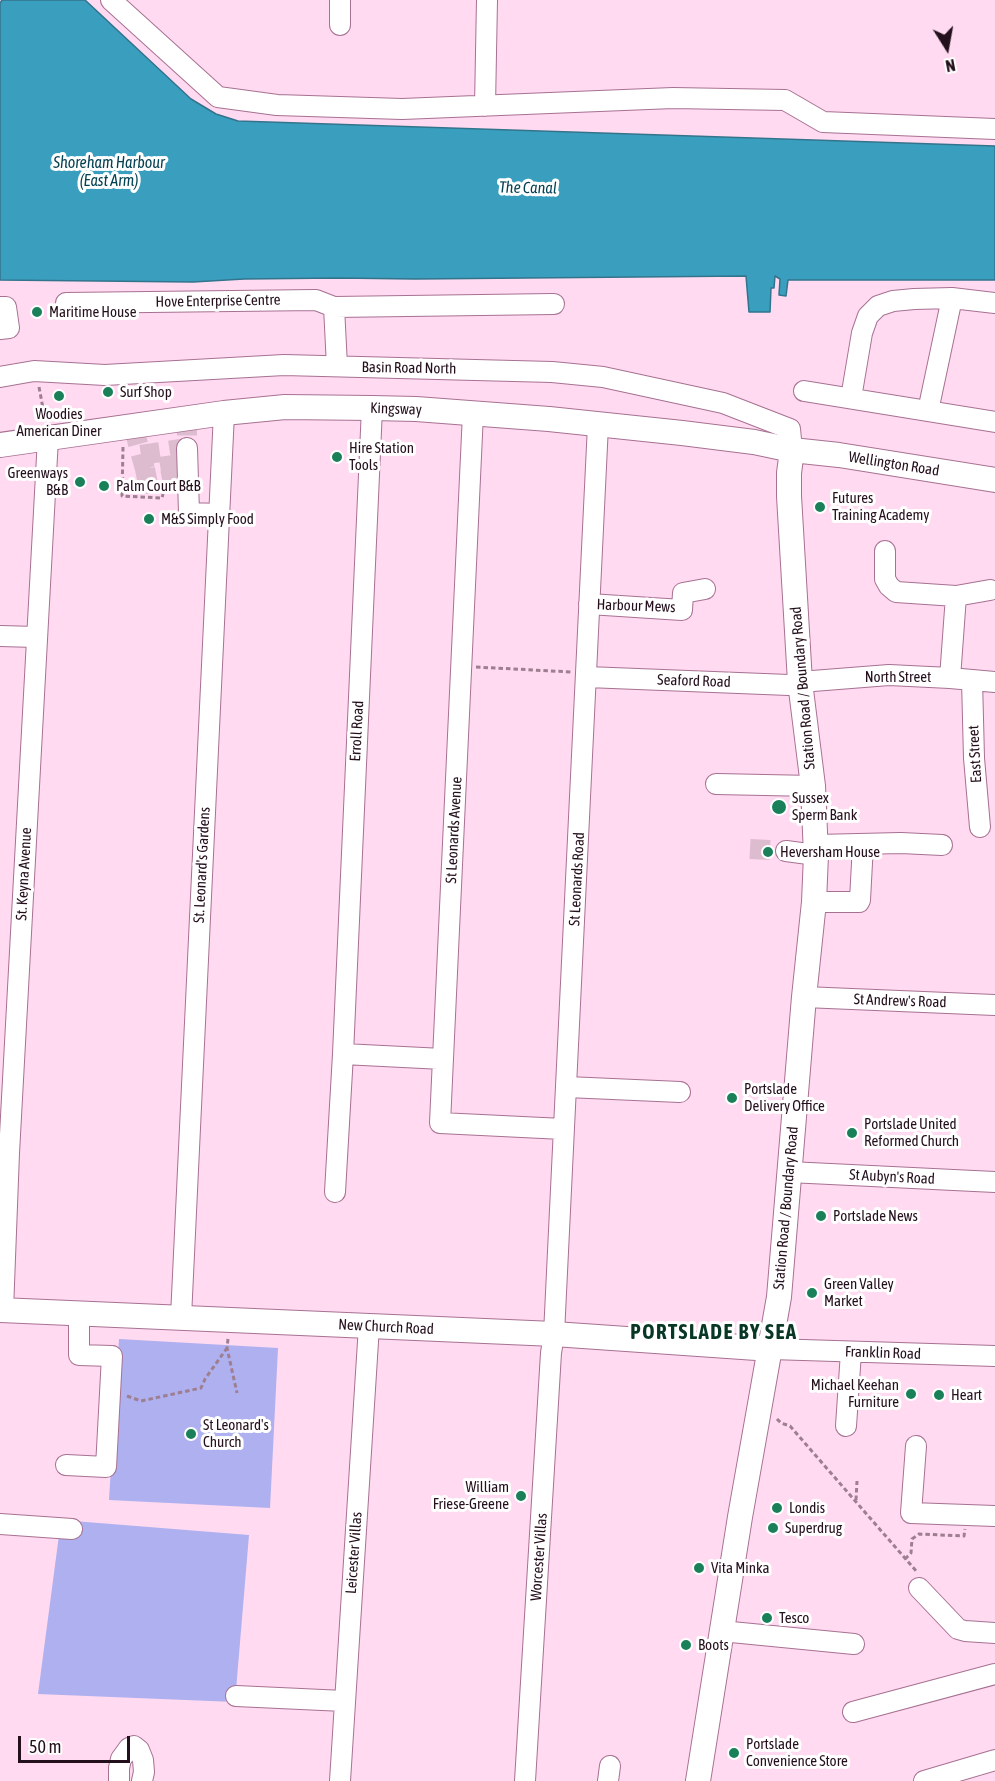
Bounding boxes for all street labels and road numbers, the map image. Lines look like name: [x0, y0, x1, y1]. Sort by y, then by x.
street label: Hove Enterprise Centre: [155, 291, 281, 311]
street label: Basin Road North: [362, 358, 456, 378]
street label: Kingsway: [370, 399, 422, 419]
street label: Wellington Road: [847, 448, 941, 480]
street label: Harbour Mews: [596, 596, 676, 616]
street label: Station Road / Boundary Road: [787, 606, 819, 770]
street label: North Street: [865, 668, 931, 686]
street label: Seaford Road: [657, 671, 731, 691]
street label: Erroll Road: [346, 700, 368, 762]
street label: East Street: [964, 725, 986, 783]
street label: St Leonards Avenue: [442, 776, 466, 884]
street label: St. Leonard's Gardens: [190, 806, 214, 924]
street label: St. Keyna Avenue: [13, 827, 35, 921]
street label: St Leonards Road: [566, 832, 588, 926]
street label: St Andrew's Road: [853, 990, 947, 1012]
street label: Station Road / Boundary Road: [770, 1126, 802, 1290]
street label: St Aubyn's Road: [849, 1166, 935, 1188]
street label: New Church Road: [338, 1316, 434, 1338]
street label: Franklin Road: [845, 1343, 921, 1363]
street label: Leicester Villas: [342, 1511, 366, 1595]
street label: Worcester Villas: [527, 1512, 551, 1602]

